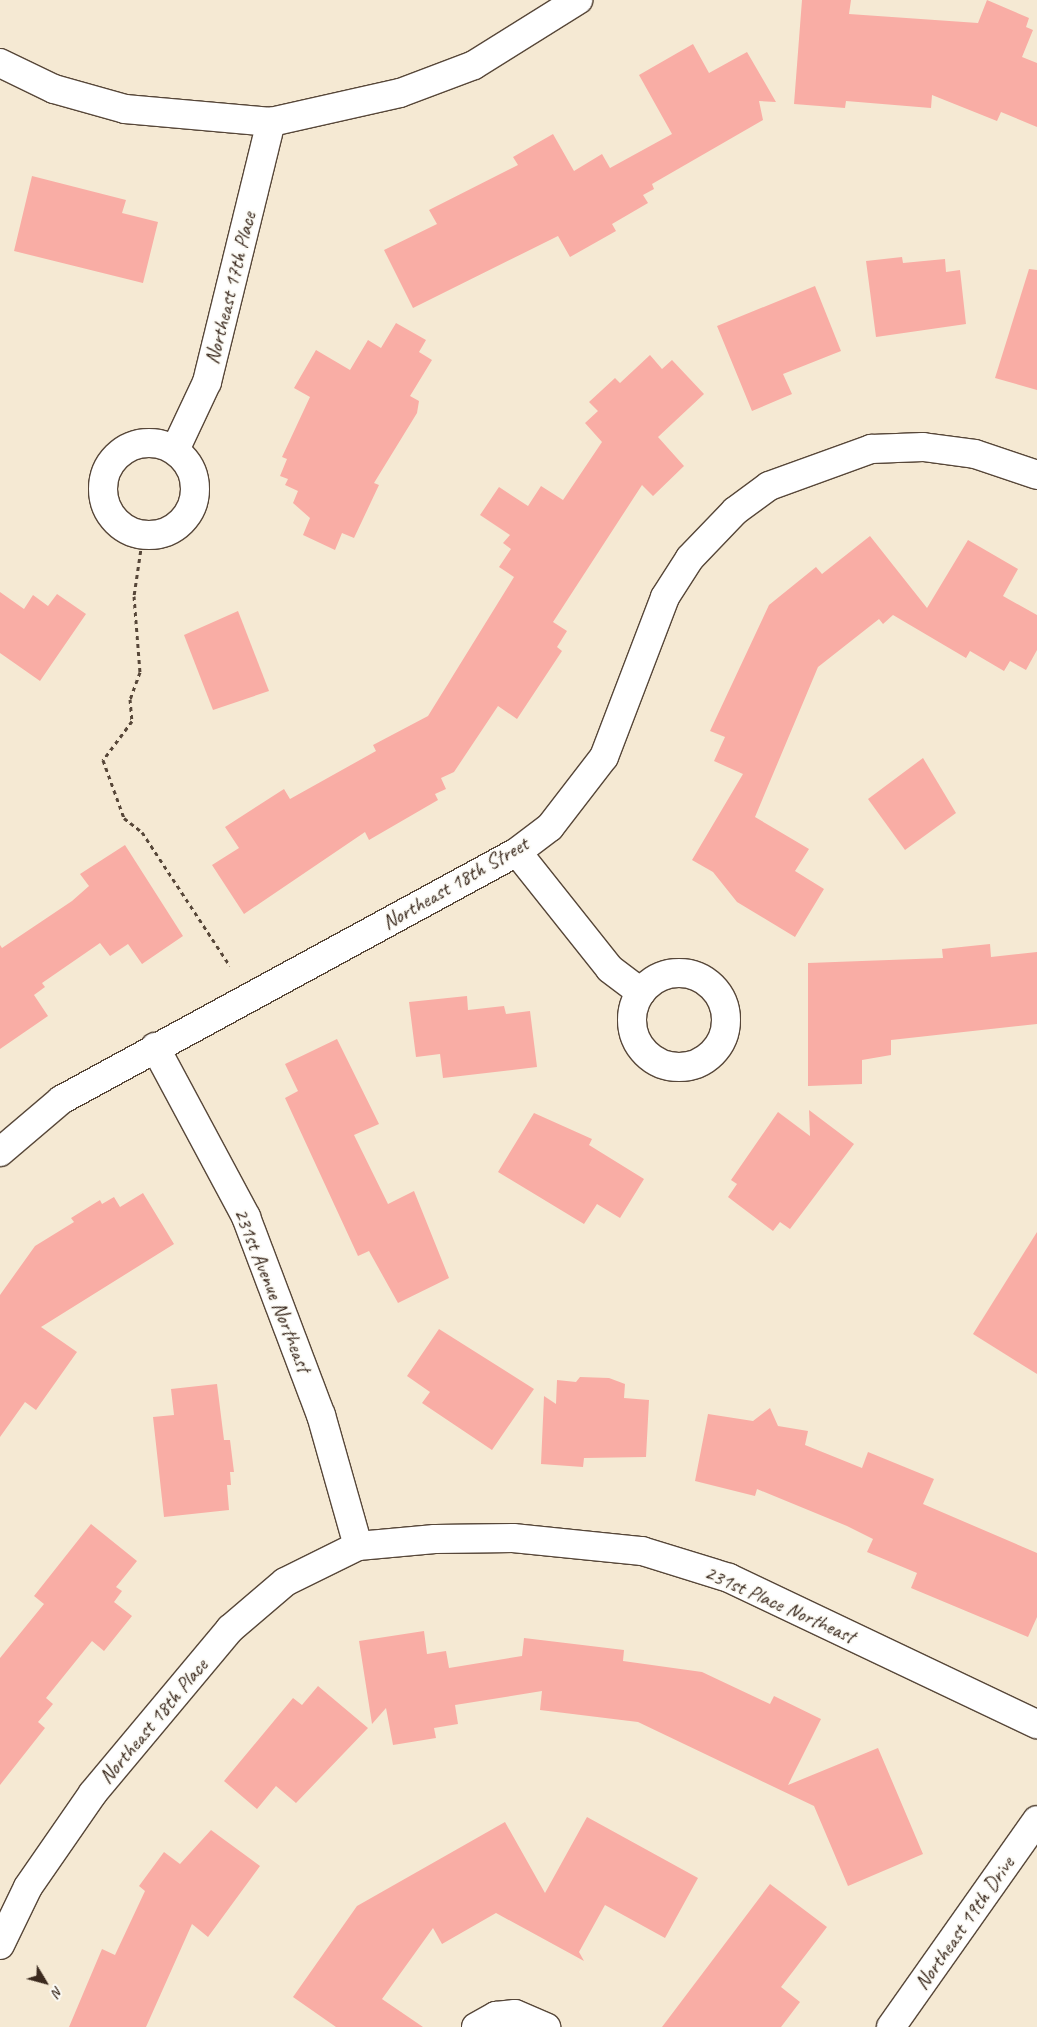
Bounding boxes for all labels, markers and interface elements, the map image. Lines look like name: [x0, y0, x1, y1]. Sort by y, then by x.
street label: Northeast 17th Place: [199, 209, 261, 367]
street label: Northeast 18th Street: [377, 831, 533, 935]
street label: 231st Avenue Northeast: [229, 1204, 317, 1376]
street label: 231st Place Northeast: [700, 1559, 860, 1649]
street label: Northeast 18th Place: [93, 1653, 213, 1789]
street label: Northeast 19th Drive: [909, 1852, 1019, 1994]
north arrow: [20, 1957, 70, 2007]
text: N: [48, 1983, 67, 2000]

